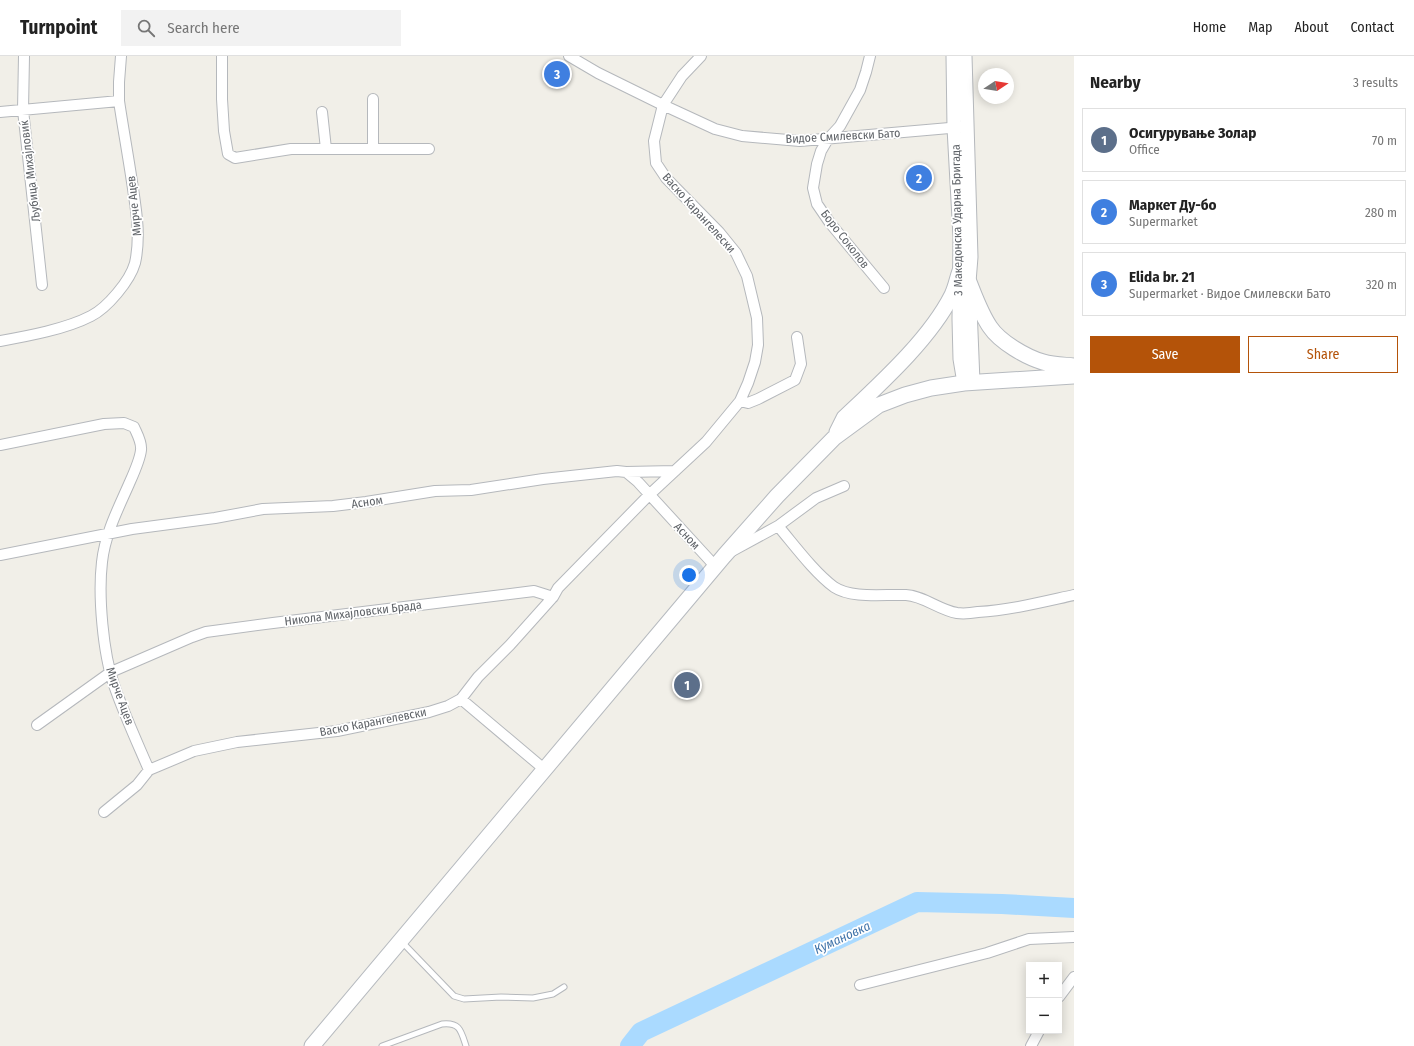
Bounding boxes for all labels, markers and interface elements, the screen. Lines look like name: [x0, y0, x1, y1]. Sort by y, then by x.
search box: [121, 10, 401, 46]
text: Turnpoint: [20, 16, 97, 39]
icon: search: [135, 17, 157, 39]
text: Search here: [167, 19, 240, 37]
text: Home: [1193, 19, 1226, 36]
text: Map: [1248, 19, 1272, 36]
text: About: [1294, 19, 1329, 36]
text: Contact: [1351, 19, 1394, 36]
pin: 3: [544, 59, 570, 89]
north arrow: [978, 68, 1014, 104]
text: Nearby: [1090, 72, 1141, 93]
text: 3 results: [1353, 75, 1398, 90]
street label: Љубица Михајловиќ: [17, 119, 43, 223]
text: Осигурување Золар: [1129, 124, 1256, 142]
street label: Видое Смилевски Бато: [785, 126, 901, 146]
text: 1: [1101, 133, 1107, 148]
text: 70 m: [1372, 133, 1397, 148]
text: Office: [1129, 142, 1160, 157]
street label: 3 Македонска Ударна Бригада: [949, 144, 965, 296]
pin: 2: [906, 163, 932, 193]
street label: Васко Карангелески: [660, 170, 738, 256]
street label: Мирче Ацев: [124, 175, 144, 237]
text: Маркет Ду-бо: [1129, 196, 1217, 214]
text: 2: [1101, 205, 1107, 220]
text: 280 m: [1365, 205, 1397, 220]
street label: Боро Соколов: [818, 207, 872, 271]
text: Supermarket: [1129, 214, 1198, 229]
text: Elida br. 21: [1129, 268, 1195, 286]
text: 3: [1101, 277, 1107, 292]
text: 320 m: [1366, 277, 1397, 292]
text: Supermarket · Видое Смилевски Бато: [1129, 286, 1331, 301]
button: Save: [1090, 336, 1240, 373]
button: Share: [1248, 336, 1398, 373]
street label: Асном: [350, 493, 384, 511]
street label: Асном: [671, 520, 703, 552]
your location: [679, 565, 699, 585]
street label: Никола Михајловски Брада: [284, 598, 422, 628]
street label: Мирче Ацев: [103, 665, 137, 727]
pin: 1: [674, 670, 700, 700]
street label: Васко Карангелевски: [318, 705, 428, 739]
water label: Кумановка: [812, 918, 873, 957]
map controls: [1026, 962, 1062, 1034]
button: +: [1026, 962, 1062, 998]
button: −: [1026, 998, 1062, 1034]

